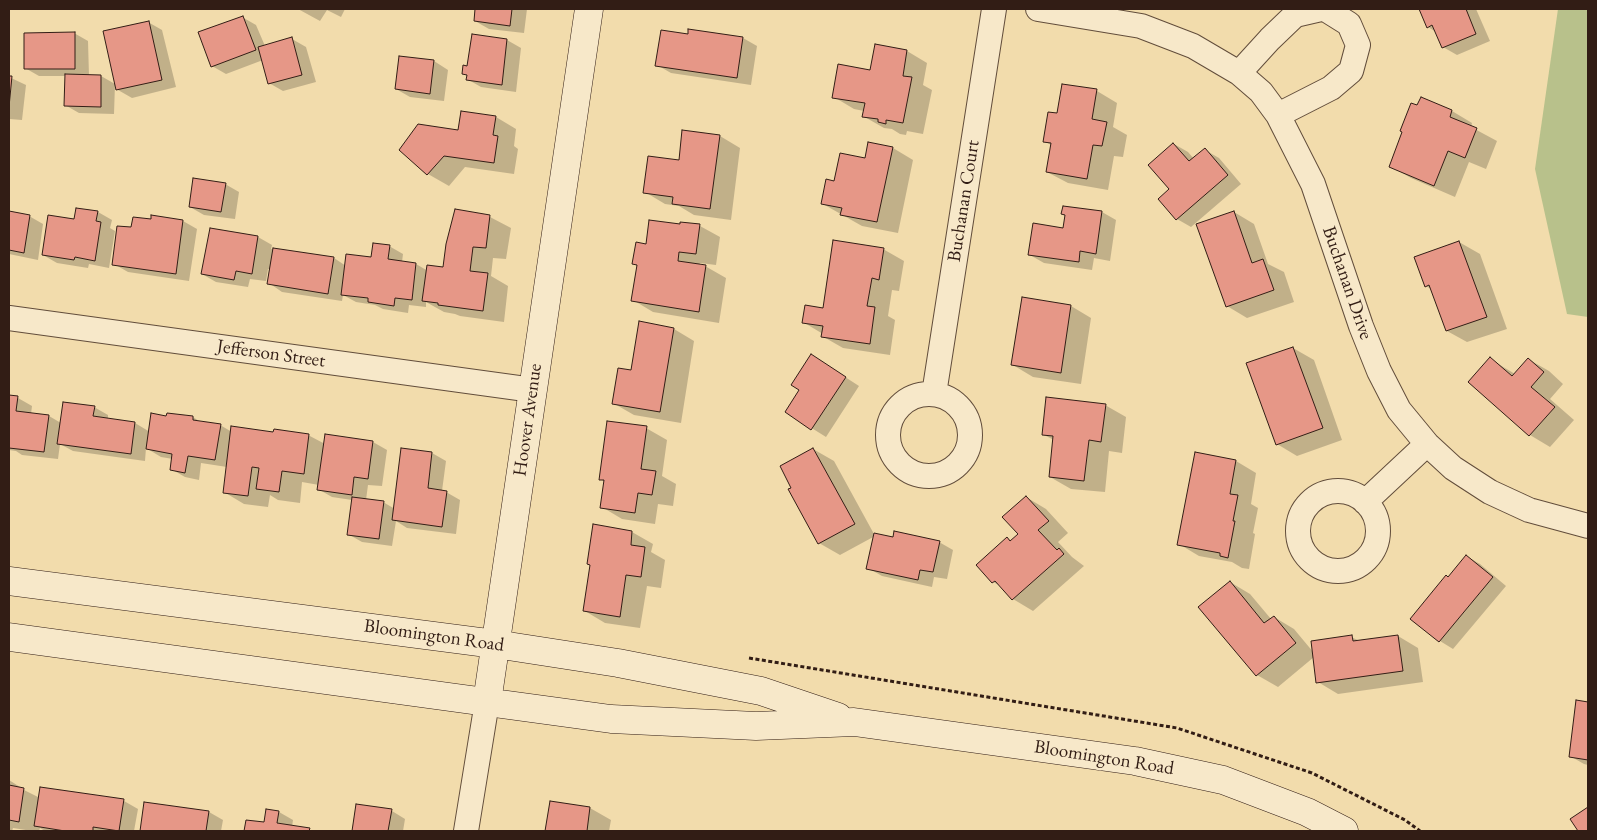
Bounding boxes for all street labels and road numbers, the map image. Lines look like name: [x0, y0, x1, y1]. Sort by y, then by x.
street label: Buchanan Court: [943, 139, 985, 263]
street label: Buchanan Drive: [1317, 223, 1377, 343]
street label: Jefferson Street: [215, 335, 327, 373]
street label: Hoover Avenue: [509, 362, 547, 478]
street label: Bloomington Road: [362, 615, 506, 657]
street label: Bloomington Road: [1032, 736, 1176, 780]

